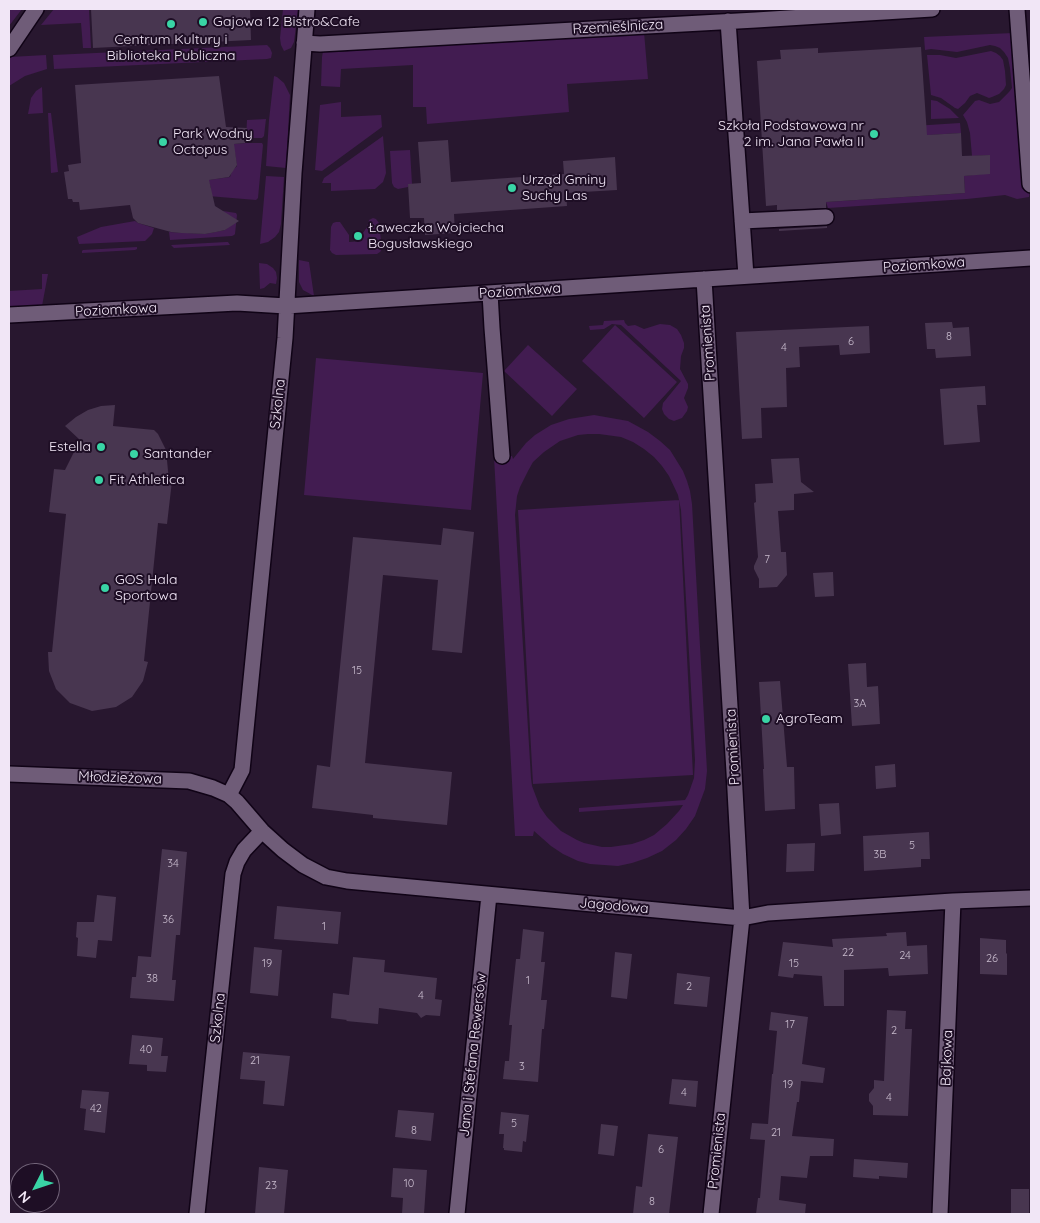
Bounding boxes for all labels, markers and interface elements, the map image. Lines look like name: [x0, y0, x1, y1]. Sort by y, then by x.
place label: Gajowa 12 Bistro&Cafe: [213, 14, 360, 30]
marker: Gajowa 12 Bistro&Cafe: [197, 16, 209, 28]
street label: Rzemieślnicza: [572, 16, 664, 38]
marker: Centrum Kultury i Biblioteka Publiczna: [165, 18, 177, 30]
place label: Centrum Kultury i Biblioteka Publiczna: [106, 32, 236, 64]
place label: Szkoła Podstawowa nr 2 im. Jana Pawła II: [718, 118, 864, 150]
place label: Park Wodny Octopus: [173, 126, 253, 158]
marker: Szkoła Podstawowa nr 2 im. Jana Pawła II: [868, 128, 880, 140]
marker: Park Wodny Octopus: [157, 136, 169, 148]
place label: Urząd Gminy Suchy Las: [522, 172, 606, 204]
marker: Urząd Gminy Suchy Las: [506, 182, 518, 194]
place label: Ławeczka Wojciecha Bogusławskiego: [368, 220, 504, 252]
marker: Ławeczka Wojciecha Bogusławskiego: [352, 230, 364, 242]
street label: Poziomkowa: [882, 254, 966, 276]
street label: Poziomkowa: [478, 280, 562, 302]
street label: Poziomkowa: [75, 299, 157, 321]
street label: Promienista: [697, 304, 719, 382]
house number: 8: [946, 330, 952, 344]
house number: 6: [848, 335, 854, 349]
house number: 4: [781, 341, 787, 355]
street label: Szkolna: [267, 378, 289, 430]
place label: Estella: [49, 439, 91, 455]
marker: Estella: [95, 441, 107, 453]
place label: Santander: [144, 446, 212, 462]
marker: Santander: [128, 448, 140, 460]
place label: Fit Athletica: [109, 472, 185, 488]
marker: Fit Athletica: [93, 474, 105, 486]
house number: 7: [764, 553, 770, 567]
place label: GOS Hala Sportowa: [115, 572, 177, 604]
marker: GOS Hala Sportowa: [99, 582, 111, 594]
house number: 15: [352, 664, 362, 678]
house number: 3A: [854, 697, 866, 711]
street label: Promienista: [723, 708, 743, 786]
place label: AgroTeam: [776, 711, 843, 727]
marker: AgroTeam: [760, 713, 772, 725]
street label: Młodzieżowa: [78, 768, 162, 788]
house number: 5: [909, 839, 915, 853]
house number: 3B: [874, 848, 886, 862]
house number: 34: [167, 857, 179, 871]
street label: Jagodowa: [579, 895, 649, 917]
house number: 36: [162, 913, 174, 927]
house number: 1: [322, 920, 326, 934]
house number: 22: [842, 946, 854, 960]
house number: 24: [899, 949, 911, 963]
house number: 26: [986, 952, 998, 966]
house number: 19: [262, 957, 272, 971]
house number: 15: [789, 957, 799, 971]
house number: 38: [146, 972, 158, 986]
street label: Jana i Stefana Rewersów: [456, 972, 490, 1138]
house number: 1: [526, 974, 530, 988]
house number: 2: [686, 980, 692, 994]
house number: 4: [418, 989, 424, 1003]
street label: Szkolna: [207, 992, 229, 1044]
house number: 17: [785, 1018, 795, 1032]
house number: 2: [891, 1024, 897, 1038]
street label: Bajkowa: [938, 1030, 956, 1086]
house number: 40: [140, 1043, 152, 1057]
house number: 21: [250, 1054, 260, 1068]
house number: 3: [519, 1060, 525, 1074]
house number: 19: [783, 1078, 793, 1092]
house number: 4: [681, 1086, 687, 1100]
house number: 4: [886, 1091, 892, 1105]
house number: 42: [90, 1102, 102, 1116]
street label: Promienista: [705, 1112, 729, 1190]
house number: 5: [511, 1117, 517, 1131]
house number: 8: [411, 1124, 417, 1138]
house number: 21: [771, 1126, 781, 1140]
house number: 6: [658, 1143, 664, 1157]
north arrow: [10, 1163, 60, 1213]
house number: 10: [404, 1177, 414, 1191]
house number: 23: [265, 1179, 277, 1193]
text: N: [14, 1187, 35, 1207]
house number: 8: [649, 1195, 655, 1209]

